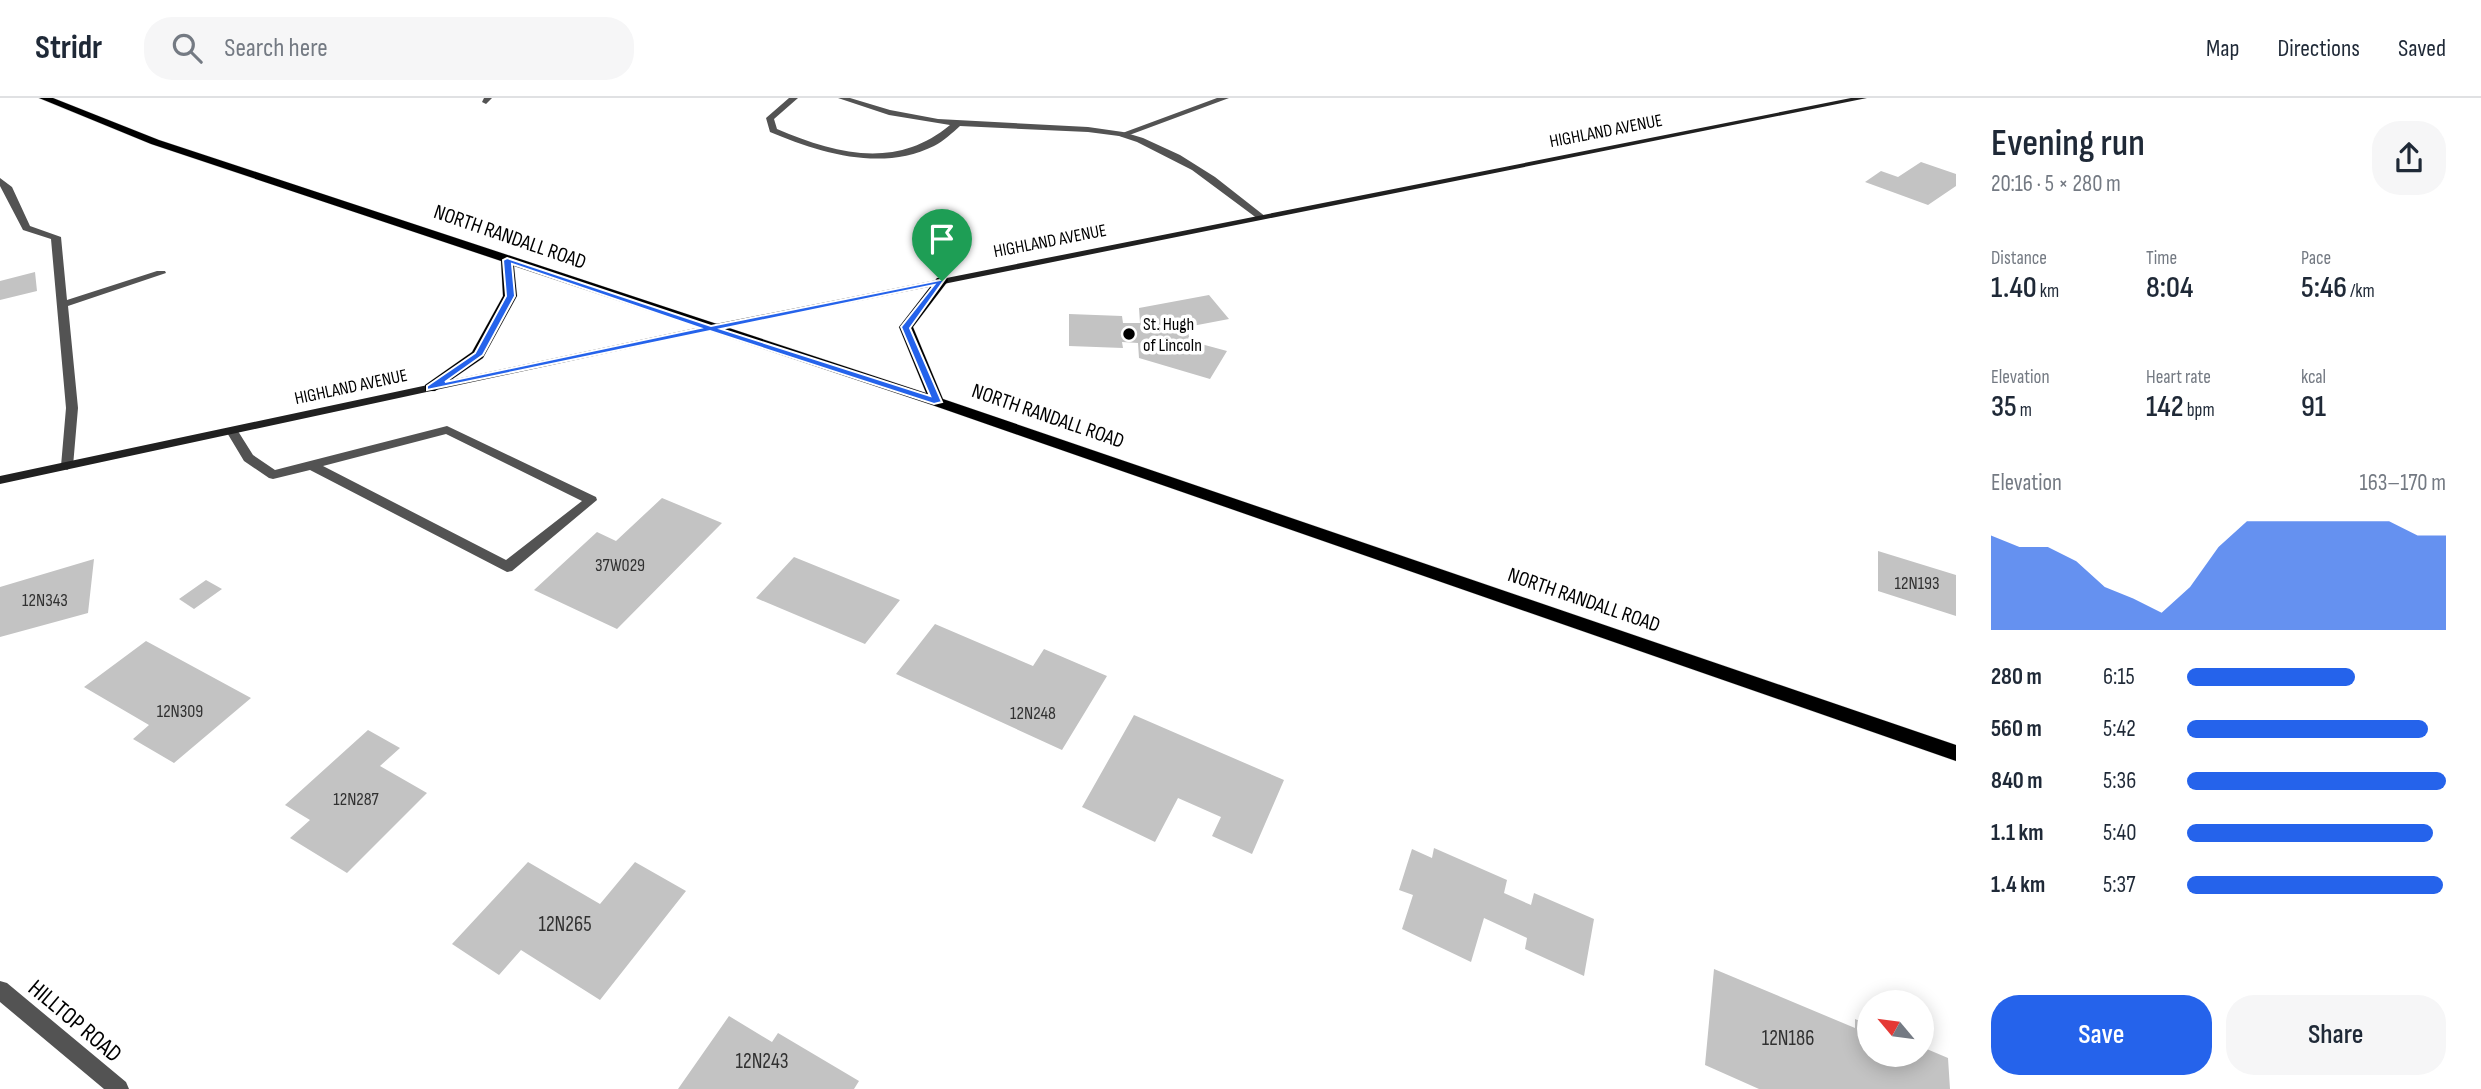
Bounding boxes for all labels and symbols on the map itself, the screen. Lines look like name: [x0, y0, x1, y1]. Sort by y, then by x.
street label: HIGHLAND AVENUE: [1548, 110, 1664, 152]
street label: NORTH RANDALL ROAD: [431, 199, 589, 275]
pin: [912, 209, 972, 281]
street label: HIGHLAND AVENUE: [992, 220, 1108, 262]
place label: St. Hugh of Lincoln: [1143, 314, 1202, 356]
marker: St. Hugh of Lincoln: [1121, 326, 1137, 342]
street label: HIGHLAND AVENUE: [293, 365, 409, 409]
street label: NORTH RANDALL ROAD: [969, 378, 1127, 454]
house number: 37W029: [595, 555, 645, 576]
street label: NORTH RANDALL ROAD: [1505, 562, 1663, 638]
house number: 12N193: [1895, 573, 1939, 594]
house number: 12N343: [22, 590, 68, 611]
house number: 12N309: [157, 701, 203, 722]
house number: 12N248: [1010, 703, 1056, 724]
house number: 12N287: [333, 789, 380, 810]
house number: 12N265: [538, 912, 592, 937]
street label: HILLTOP ROAD: [22, 974, 128, 1068]
north arrow: [1857, 990, 1934, 1068]
house number: 12N186: [1762, 1026, 1814, 1051]
house number: 12N243: [735, 1049, 789, 1074]

